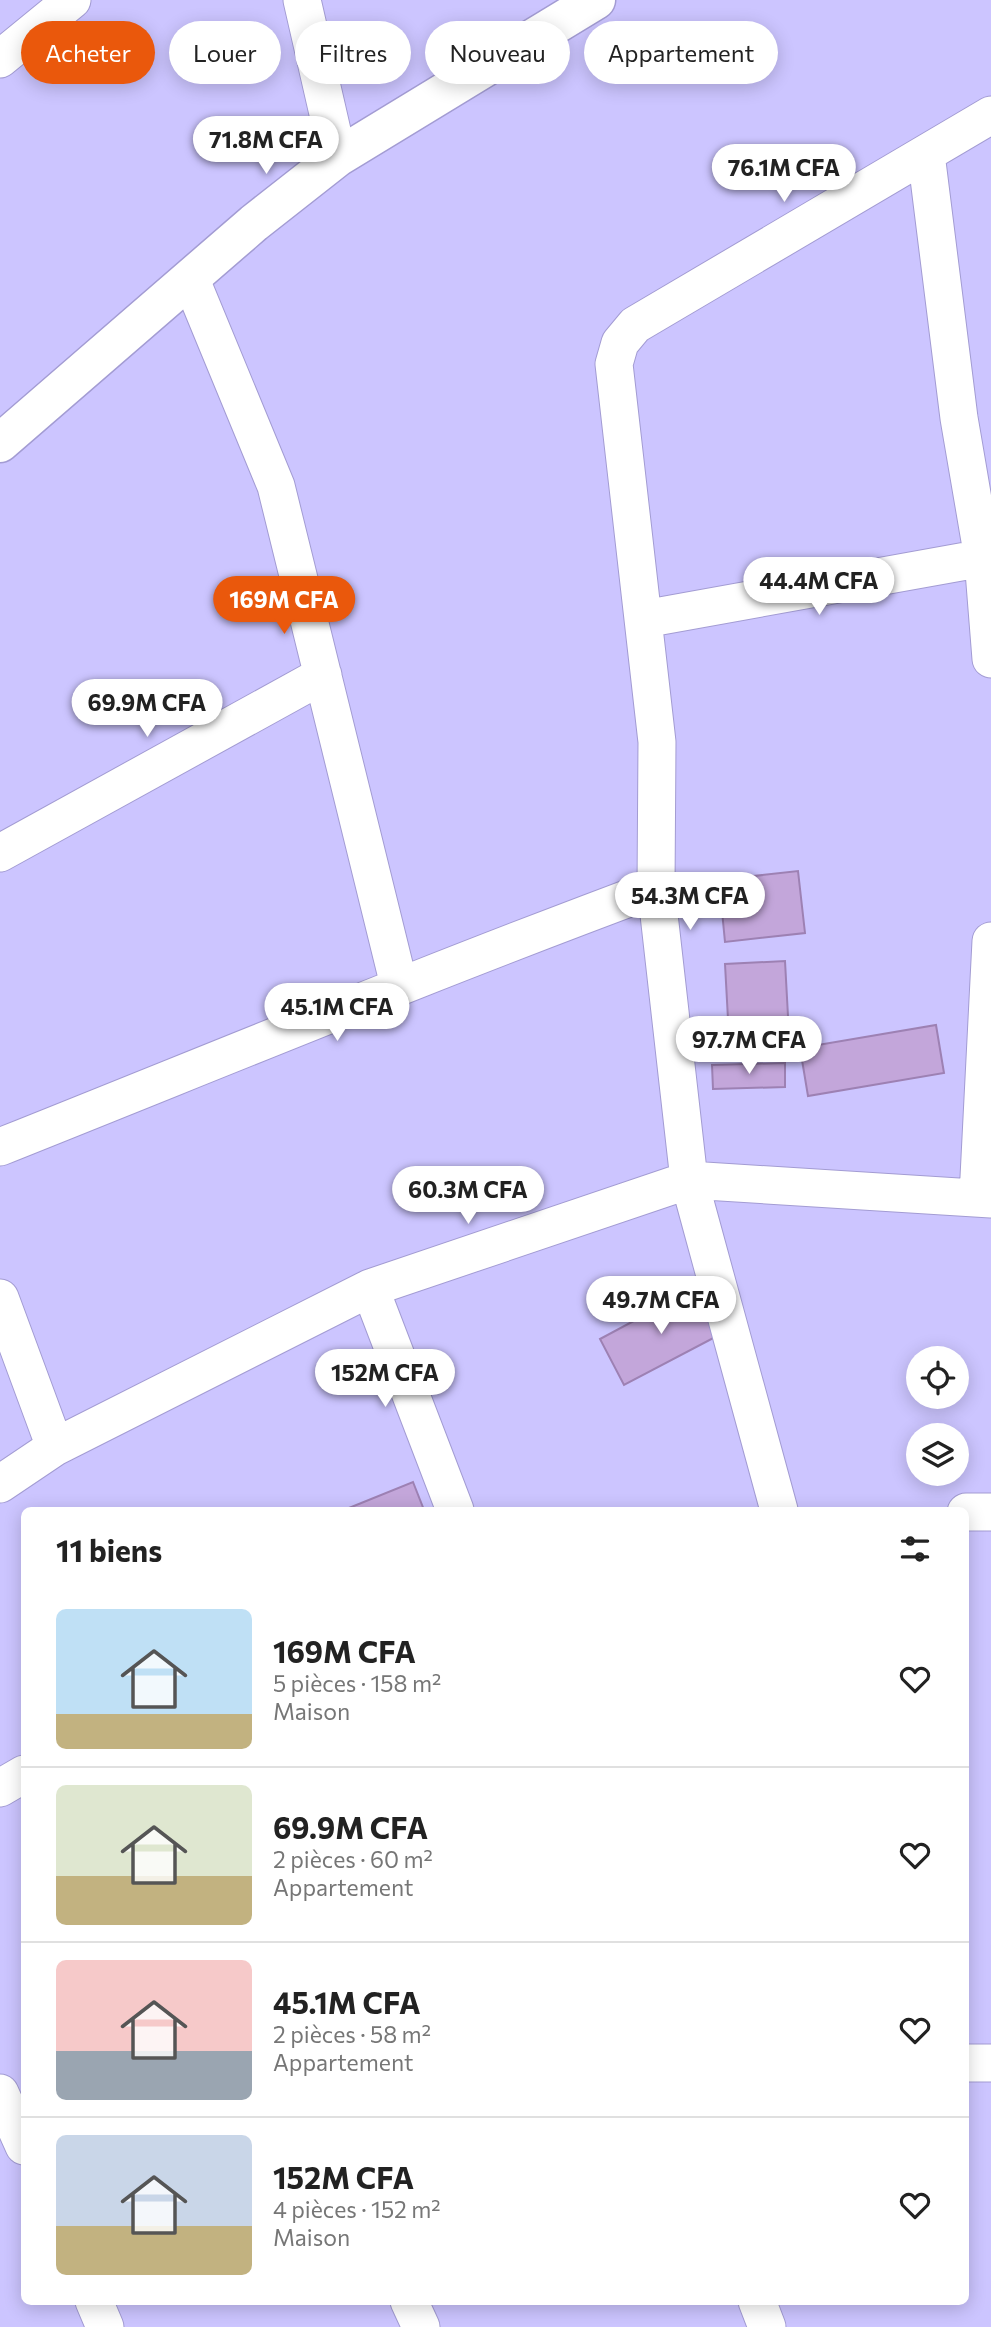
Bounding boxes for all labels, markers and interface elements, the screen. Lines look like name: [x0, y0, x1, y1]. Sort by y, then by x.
chip: Acheter: [21, 21, 155, 84]
chip: Louer: [169, 21, 281, 84]
chip: Filtres: [295, 21, 411, 84]
chip: Nouveau: [425, 21, 570, 84]
chip: Appartement: [584, 21, 778, 84]
pin: 71.8M CFA: [186, 116, 346, 176]
text: 71.8M CFA: [209, 125, 323, 153]
pin: 76.1M CFA: [704, 144, 864, 204]
text: 76.1M CFA: [728, 153, 840, 181]
pin: 44.4M CFA: [739, 558, 899, 617]
text: 44.4M CFA: [759, 566, 879, 594]
pin: 169M CFA: [212, 576, 356, 636]
text: 169M CFA: [229, 585, 339, 613]
pin: 69.9M CFA: [67, 680, 227, 739]
text: 69.9M CFA: [88, 688, 206, 716]
pin: 54.3M CFA: [610, 872, 770, 932]
text: 54.3M CFA: [631, 881, 749, 909]
pin: 45.1M CFA: [257, 984, 417, 1043]
text: 45.1M CFA: [280, 992, 394, 1020]
pin: 97.7M CFA: [669, 1016, 829, 1076]
text: 97.7M CFA: [692, 1025, 806, 1053]
pin: 60.3M CFA: [388, 1166, 548, 1226]
text: 60.3M CFA: [408, 1175, 528, 1203]
pin: 49.7M CFA: [581, 1276, 741, 1336]
text: 49.7M CFA: [602, 1285, 720, 1313]
map controls: [906, 1346, 969, 1486]
button: locate: [906, 1346, 969, 1409]
pin: 152M CFA: [313, 1350, 457, 1409]
text: 152M CFA: [331, 1358, 439, 1386]
button: layers: [906, 1423, 969, 1486]
icon: filters: [896, 1530, 934, 1568]
text: 11 biens: [56, 1531, 162, 1568]
text: 169M CFA: [273, 1632, 416, 1669]
icon: home: [112, 1637, 196, 1721]
icon: heart: [896, 1660, 934, 1698]
text: 5 pièces · 158 m²: [273, 1669, 441, 1697]
text: Maison: [273, 1697, 350, 1725]
text: 69.9M CFA: [273, 1808, 428, 1845]
icon: home: [112, 1813, 196, 1897]
icon: heart: [896, 1836, 934, 1874]
text: 2 pièces · 60 m²: [273, 1845, 433, 1873]
text: Appartement: [273, 1873, 414, 1901]
text: 45.1M CFA: [273, 1983, 421, 2020]
icon: home: [112, 1988, 196, 2072]
icon: heart: [896, 2011, 934, 2049]
text: 2 pièces · 58 m²: [273, 2020, 431, 2048]
text: Appartement: [273, 2048, 414, 2076]
text: 152M CFA: [273, 2158, 414, 2195]
icon: home: [112, 2163, 196, 2247]
icon: heart: [896, 2186, 934, 2224]
text: 4 pièces · 152 m²: [273, 2195, 441, 2223]
text: Maison: [273, 2223, 350, 2251]

